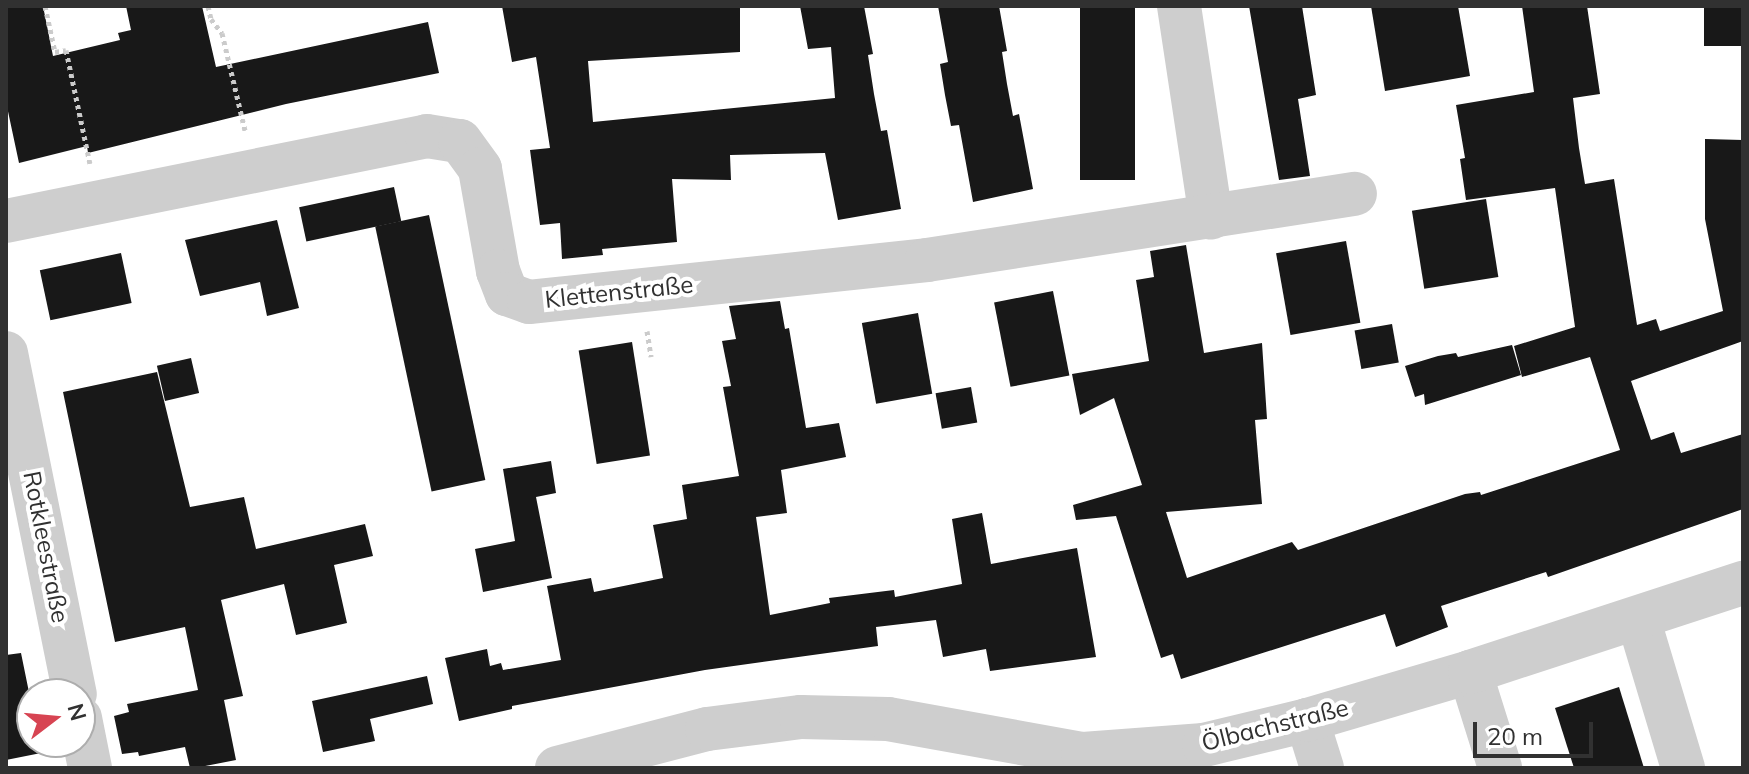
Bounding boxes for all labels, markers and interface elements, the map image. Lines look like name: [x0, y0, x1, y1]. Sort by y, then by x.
street label: Klettenstraße: [543, 270, 695, 314]
street label: Rotkleestraße: [17, 469, 75, 625]
north arrow: [16, 678, 96, 758]
street label: Ölbachstraße: [1199, 693, 1351, 757]
text: N: [61, 700, 93, 724]
scale bar: [1477, 706, 1597, 756]
text: 20 m: [1487, 721, 1543, 751]

